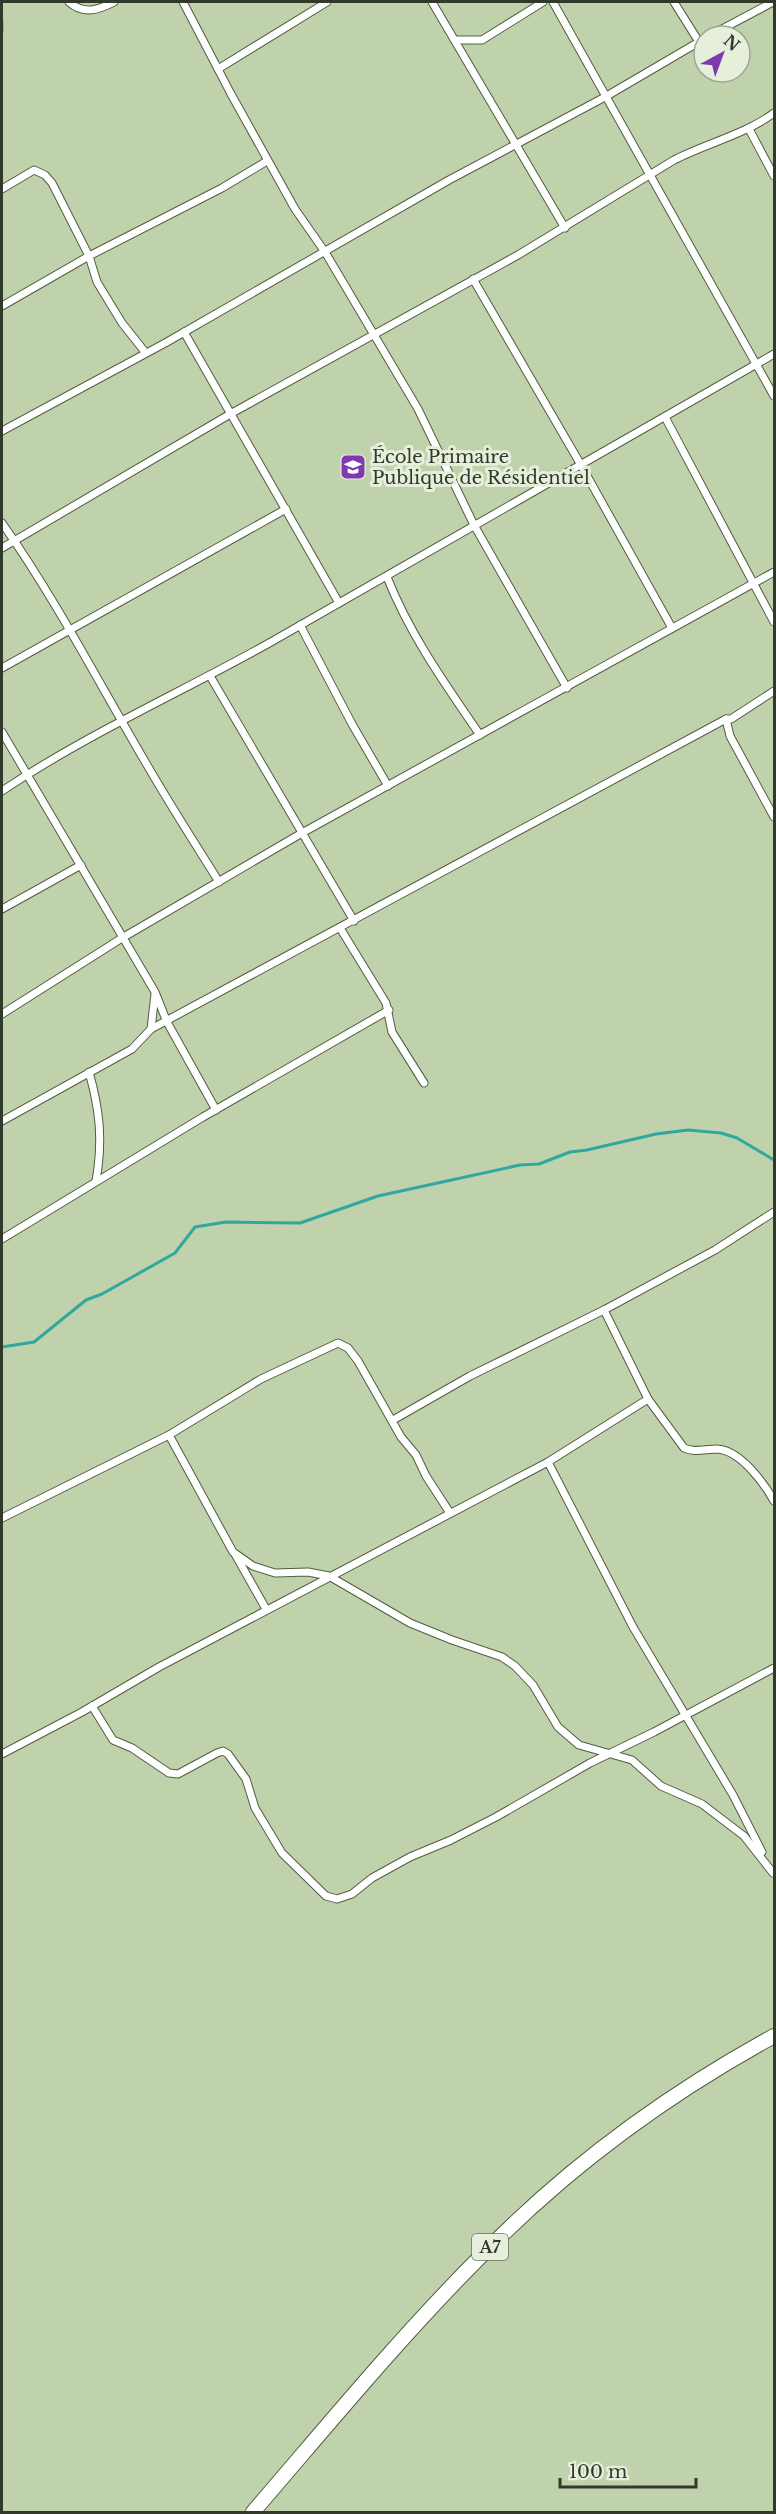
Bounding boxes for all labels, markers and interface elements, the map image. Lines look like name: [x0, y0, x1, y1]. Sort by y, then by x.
north arrow: [692, 24, 752, 84]
text: N: [720, 30, 744, 55]
place label: École Primaire Publique de Résidentiel: [372, 445, 590, 489]
school or university icon: École Primaire Publique de Résidentiel: [338, 452, 368, 482]
road number: A7: [472, 2234, 508, 2260]
scale bar: [560, 2451, 696, 2489]
text: 100 m: [569, 2461, 627, 2483]

